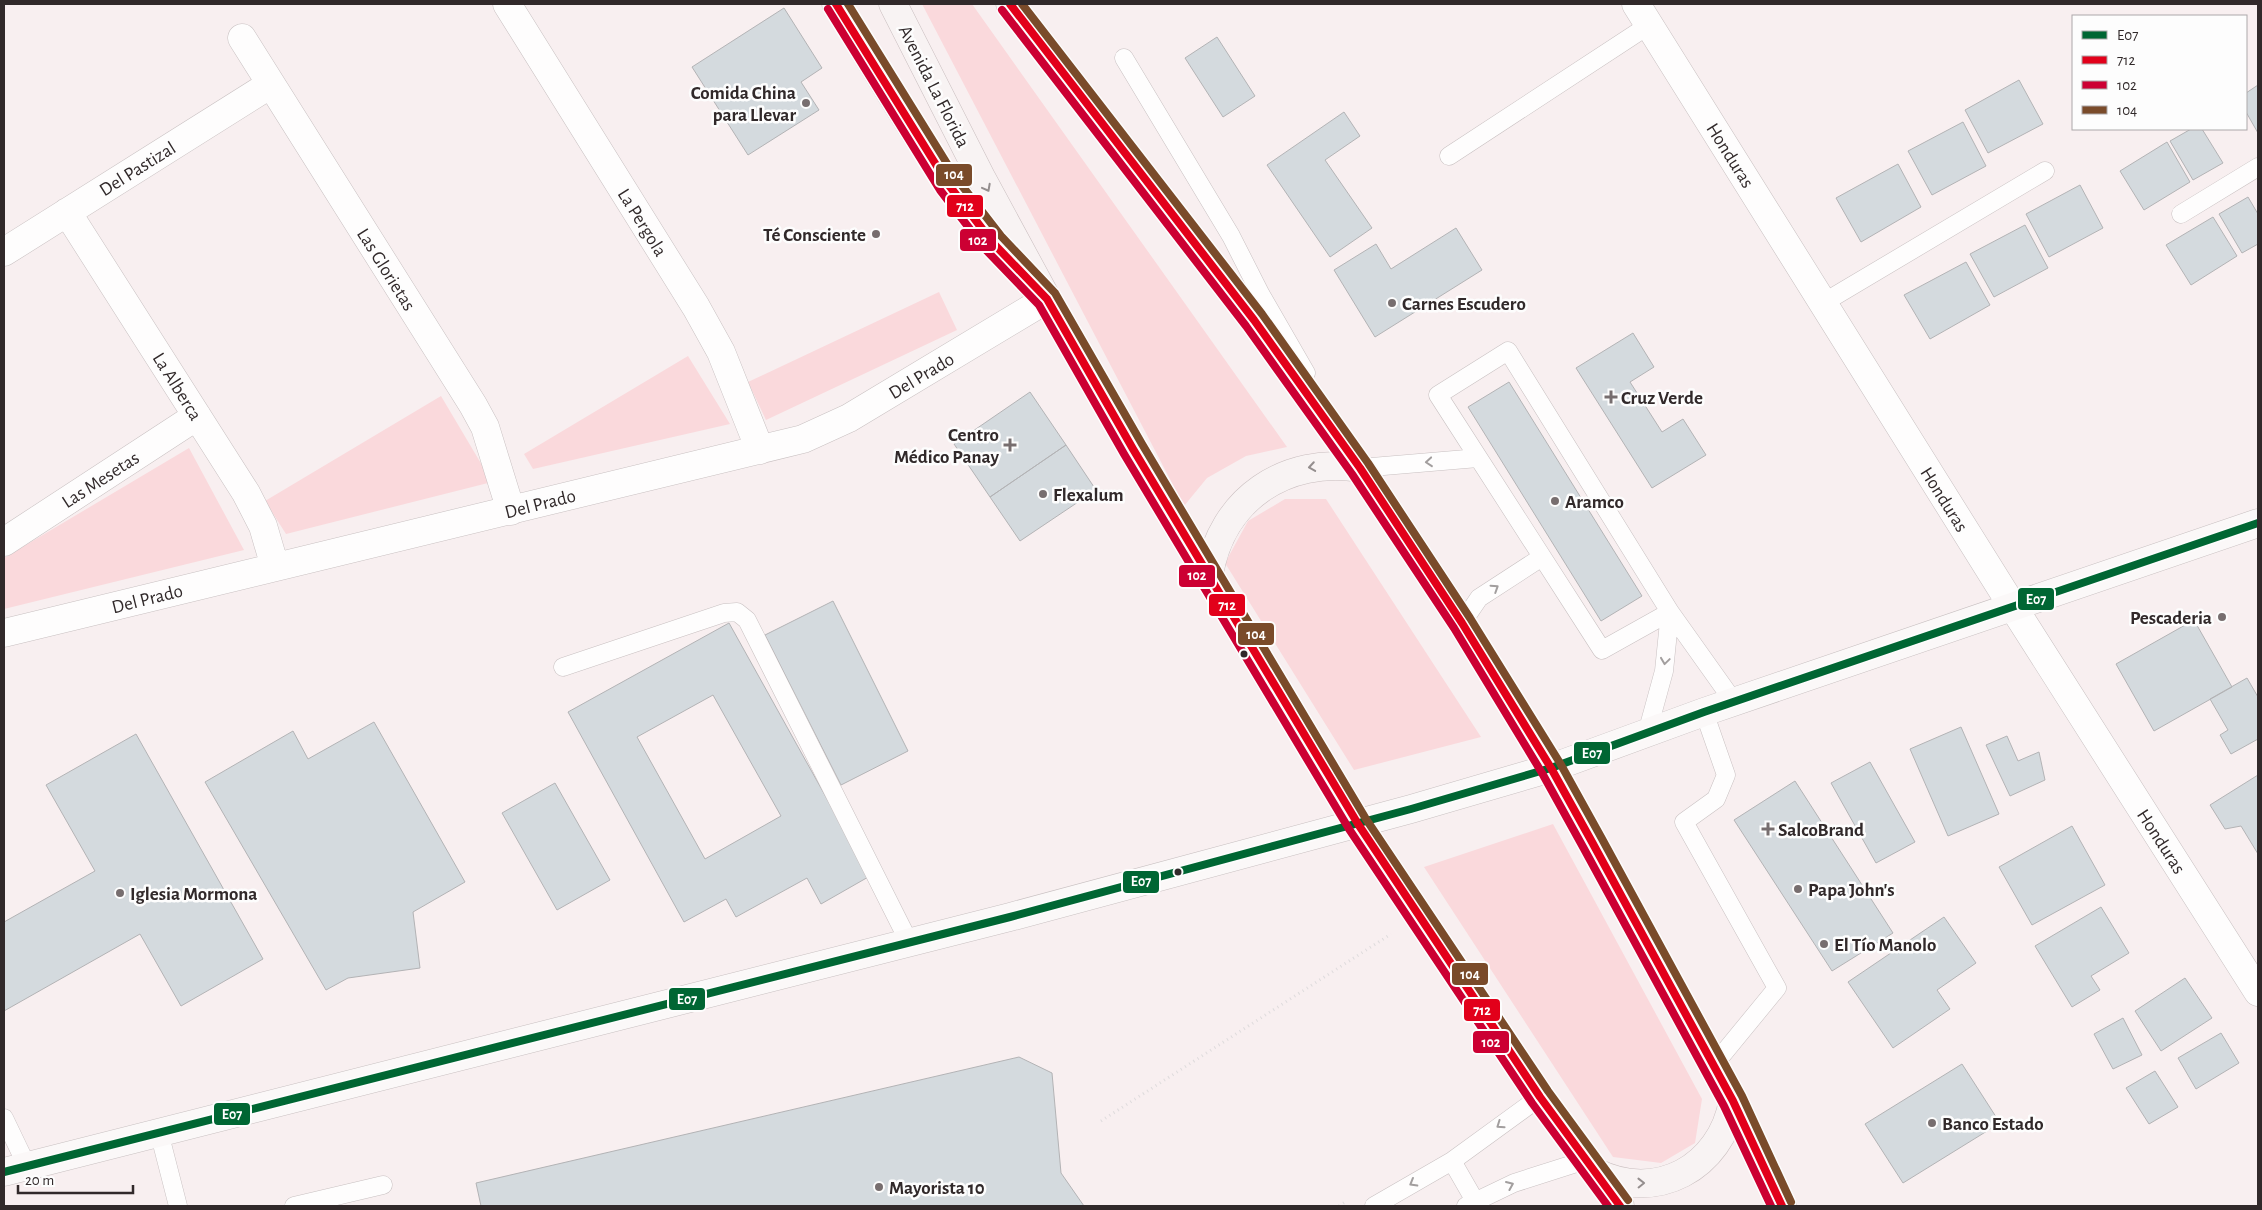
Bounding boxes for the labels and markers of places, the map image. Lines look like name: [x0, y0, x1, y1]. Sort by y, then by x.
place label: Comida China para Llevar: [691, 84, 796, 125]
marker: Comida China para Llevar: [800, 97, 812, 109]
place label: Té Consciente: [763, 226, 866, 245]
marker: Té Consciente: [870, 228, 882, 240]
place label: Carnes Escudero: [1402, 295, 1526, 314]
marker: Carnes Escudero: [1386, 297, 1398, 309]
place label: Cruz Verde: [1621, 389, 1703, 408]
marker: Cruz Verde: [1605, 391, 1617, 403]
place label: Centro Médico Panay: [894, 426, 999, 467]
marker: Centro Médico Panay: [1003, 438, 1017, 452]
place label: Flexalum: [1053, 486, 1124, 505]
marker: Flexalum: [1037, 488, 1049, 500]
place label: Aramco: [1565, 493, 1624, 512]
marker: Aramco: [1549, 495, 1561, 507]
place label: Pescaderia: [2130, 609, 2212, 628]
marker: Pescaderia: [2216, 611, 2228, 623]
unlabelled marker: [1239, 649, 1249, 659]
place label: SalcoBrand: [1778, 821, 1864, 840]
marker: SalcoBrand: [1762, 823, 1774, 835]
unlabelled marker: [1173, 867, 1183, 877]
place label: Papa John's: [1808, 881, 1895, 900]
marker: Papa John's: [1792, 883, 1804, 895]
place label: Iglesia Mormona: [130, 885, 257, 904]
marker: Iglesia Mormona: [114, 887, 126, 899]
place label: El Tío Manolo: [1834, 936, 1936, 955]
marker: El Tío Manolo: [1818, 938, 1830, 950]
place label: Banco Estado: [1942, 1115, 2044, 1134]
marker: Banco Estado: [1926, 1117, 1938, 1129]
place label: Mayorista 10: [889, 1179, 985, 1198]
marker: Mayorista 10: [873, 1181, 885, 1193]

